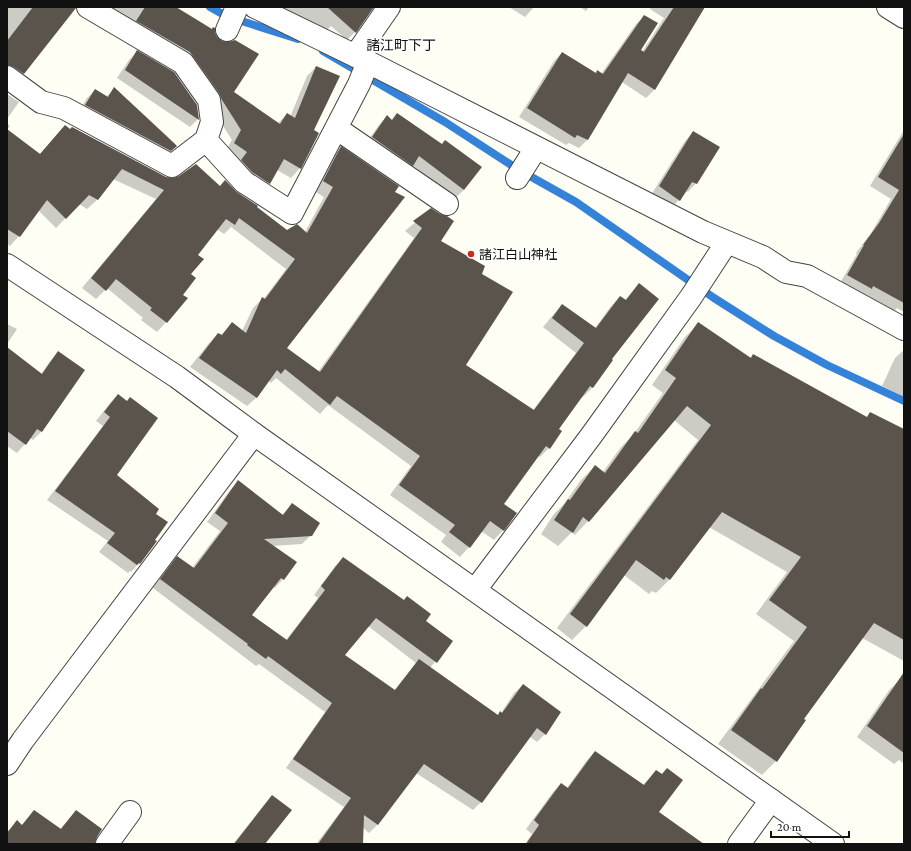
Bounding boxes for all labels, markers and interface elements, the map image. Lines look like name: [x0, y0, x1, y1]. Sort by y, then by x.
district label: 諸江町下丁: [366, 37, 436, 53]
place label: 諸江白山神社: [479, 247, 557, 262]
marker: 諸江白山神社: [466, 249, 476, 259]
scale bar: [771, 813, 849, 839]
text: 20 m: [777, 820, 802, 834]

